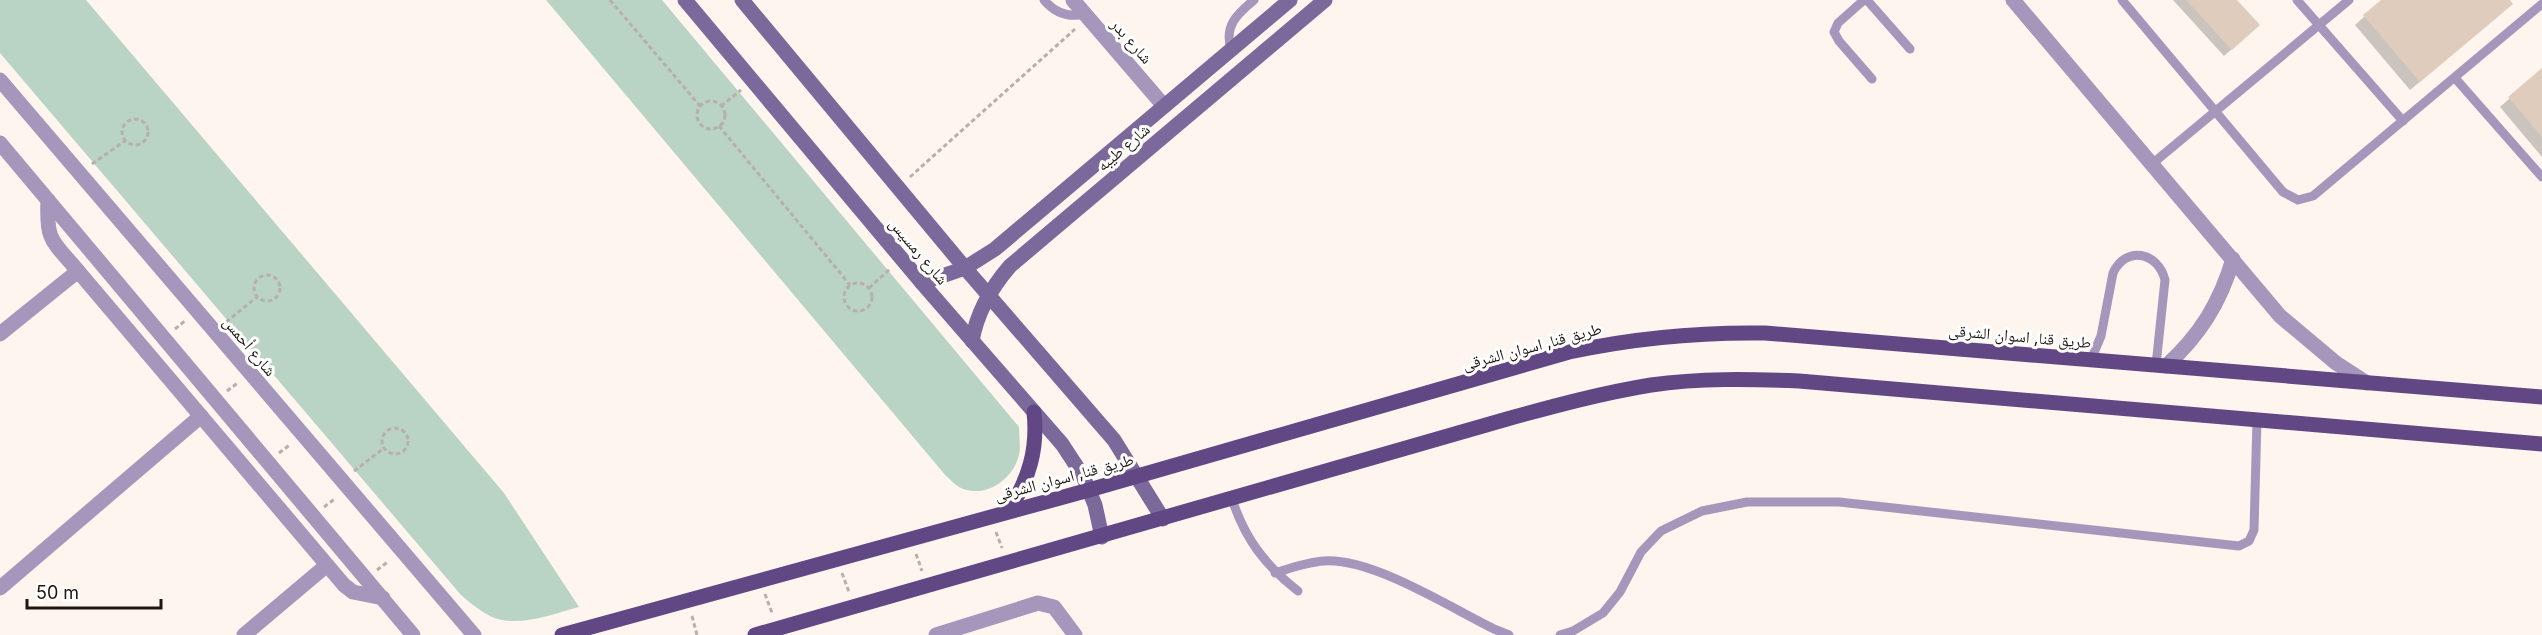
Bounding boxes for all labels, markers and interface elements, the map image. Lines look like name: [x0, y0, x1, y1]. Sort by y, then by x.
street label: شارع بدر: [1106, 14, 1157, 68]
street label: شارع طيبه: [1092, 119, 1154, 176]
street label: شارع رمسيس: [885, 214, 953, 289]
street label: شارع أحمس: [219, 312, 281, 381]
street label: طريق قنا, اسوان الشرقى: [1460, 318, 1604, 375]
street label: طريق قنا, اسوان الشرقى: [1948, 320, 2092, 353]
street label: طريق قنا, اسوان الشرقى: [992, 449, 1136, 506]
scale bar: [27, 572, 160, 610]
text: 50 m: [36, 582, 79, 603]

